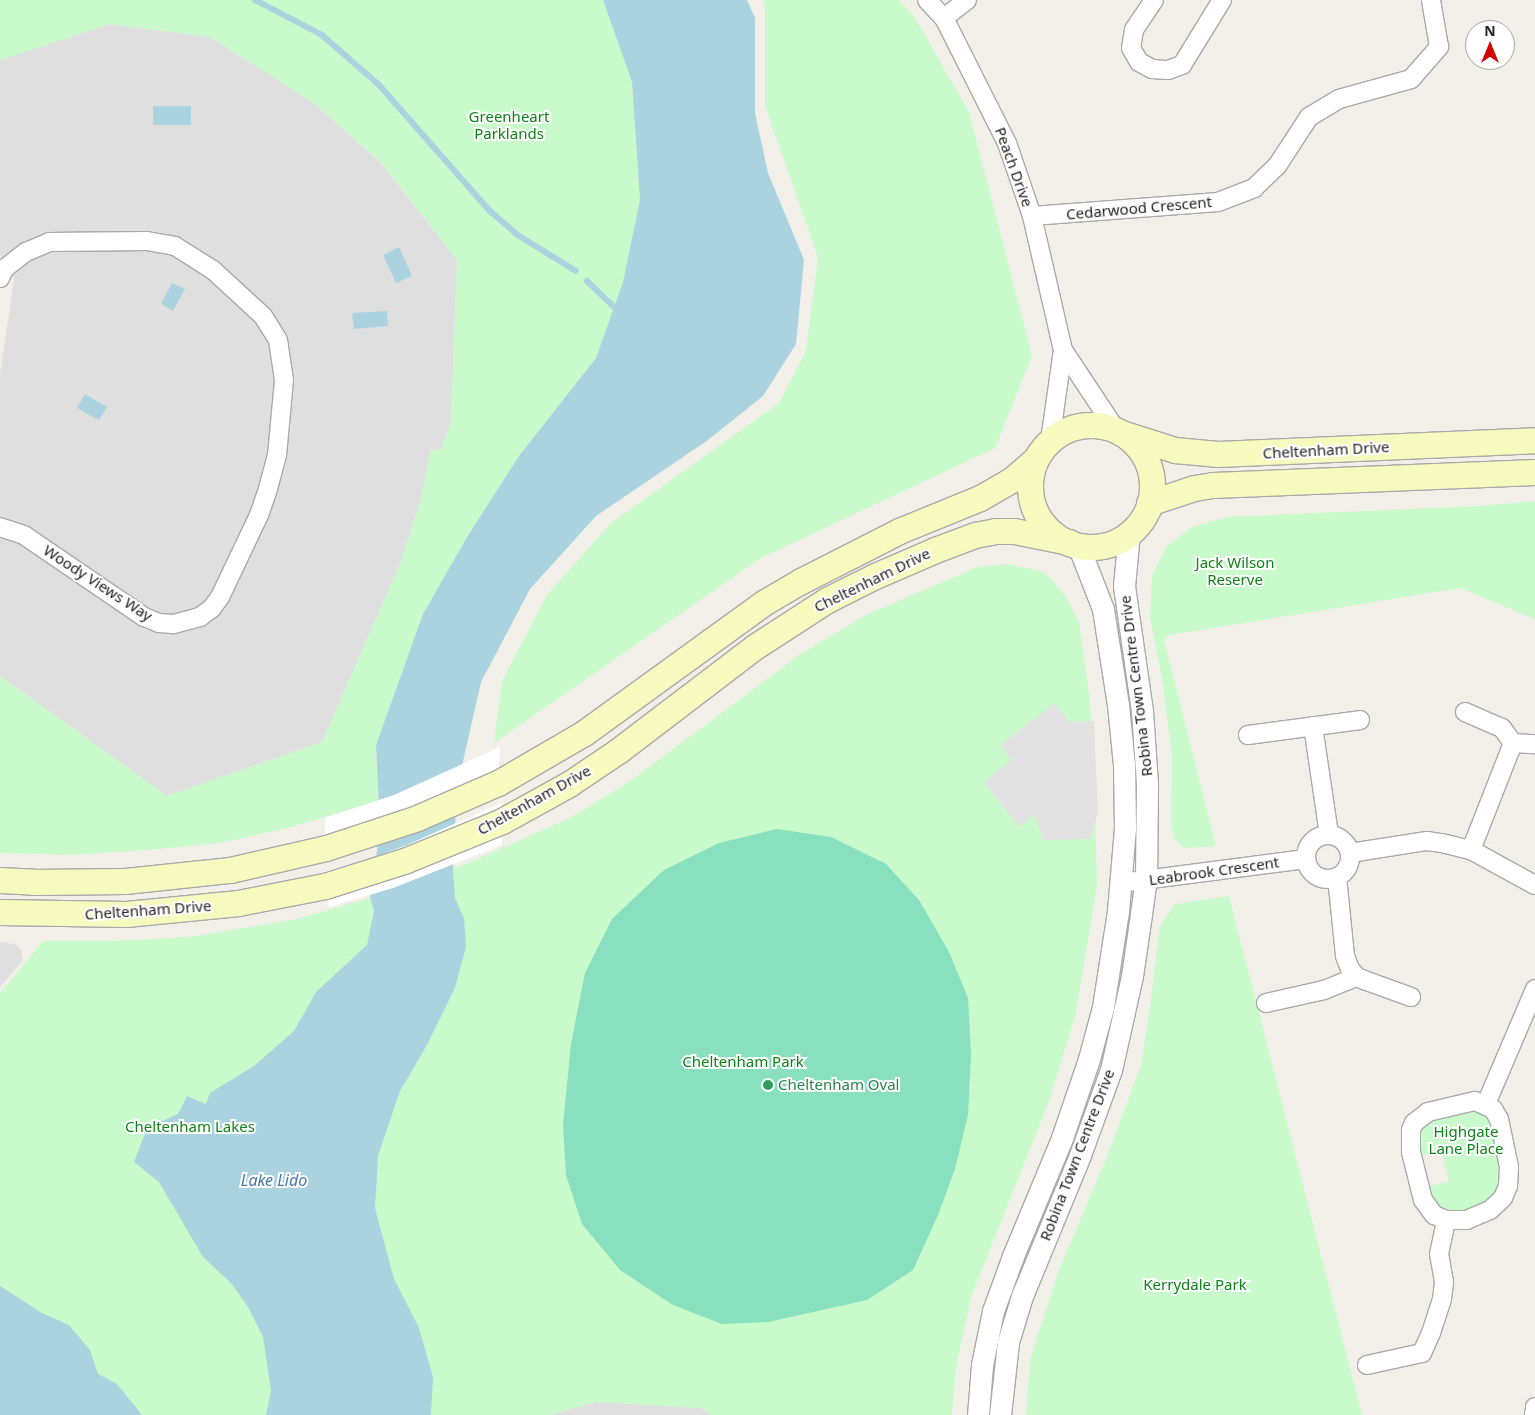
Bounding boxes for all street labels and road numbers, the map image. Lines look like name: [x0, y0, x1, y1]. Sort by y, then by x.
street label: Peach Drive: [991, 125, 1037, 209]
street label: Cedarwood Crescent: [1065, 193, 1213, 223]
street label: Cheltenham Drive: [1262, 438, 1390, 462]
street label: Woody Views Way: [40, 541, 156, 625]
street label: Cheltenham Drive: [811, 544, 933, 616]
street label: Robina Town Centre Drive: [1116, 595, 1156, 777]
street label: Cheltenham Drive: [474, 761, 594, 839]
street label: Leabrook Crescent: [1148, 853, 1280, 889]
street label: Cheltenham Drive: [84, 897, 212, 923]
street label: Robina Town Centre Drive: [1036, 1067, 1118, 1243]

